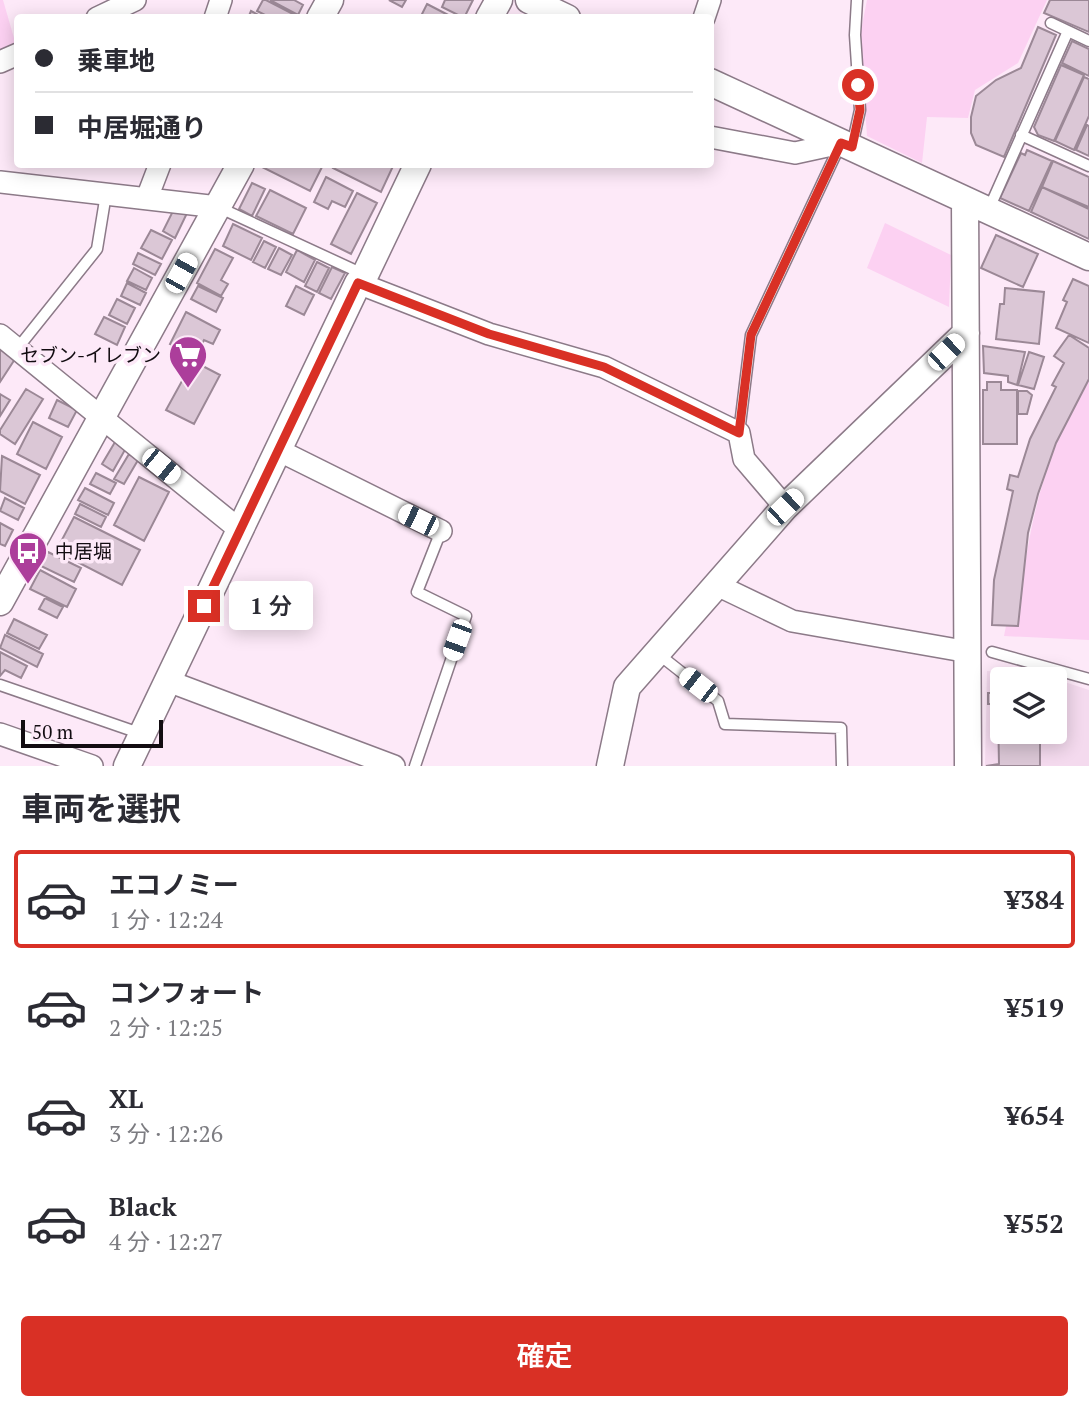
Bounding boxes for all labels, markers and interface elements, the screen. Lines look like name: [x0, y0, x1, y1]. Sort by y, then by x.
text: 乗車地: [77, 43, 155, 77]
route start: [842, 69, 874, 101]
text: 中居堀通り: [77, 110, 207, 144]
car: [162, 250, 201, 296]
car: [924, 330, 969, 374]
supermarket icon: セブン-イレブン: [167, 334, 209, 389]
place label: セブン-イレブン: [20, 342, 161, 367]
car: [139, 445, 184, 487]
car: [763, 485, 808, 529]
car: [395, 501, 442, 539]
bus stop icon: 中居堀: [7, 530, 49, 585]
place label: 中居堀: [55, 538, 112, 563]
callout: 1 分: [228, 582, 312, 630]
route end: [188, 590, 220, 622]
text: 1 分: [250, 590, 292, 621]
car: [440, 617, 475, 663]
car: [675, 664, 722, 706]
map controls: [990, 667, 1067, 744]
button: layers: [990, 667, 1067, 744]
scale bar: [21, 717, 163, 749]
text: 50 m: [32, 719, 73, 744]
text: 車両を選択: [21, 787, 181, 829]
text: エコノミー: [109, 867, 239, 901]
icon: car: [25, 868, 88, 931]
text: ¥384: [1005, 882, 1064, 916]
text: 1 分 · 12:24: [109, 904, 223, 935]
text: コンフォート: [109, 975, 264, 1009]
icon: car: [25, 976, 88, 1039]
text: ¥519: [1005, 990, 1064, 1024]
text: 2 分 · 12:25: [109, 1012, 223, 1043]
text: XL: [109, 1081, 143, 1115]
icon: car: [25, 1084, 88, 1147]
text: ¥654: [1005, 1098, 1064, 1132]
text: 3 分 · 12:26: [109, 1118, 223, 1149]
text: Black: [109, 1189, 177, 1223]
icon: car: [25, 1192, 88, 1255]
text: ¥552: [1005, 1206, 1064, 1240]
text: 4 分 · 12:27: [109, 1226, 223, 1257]
button: 確定: [21, 1316, 1068, 1396]

